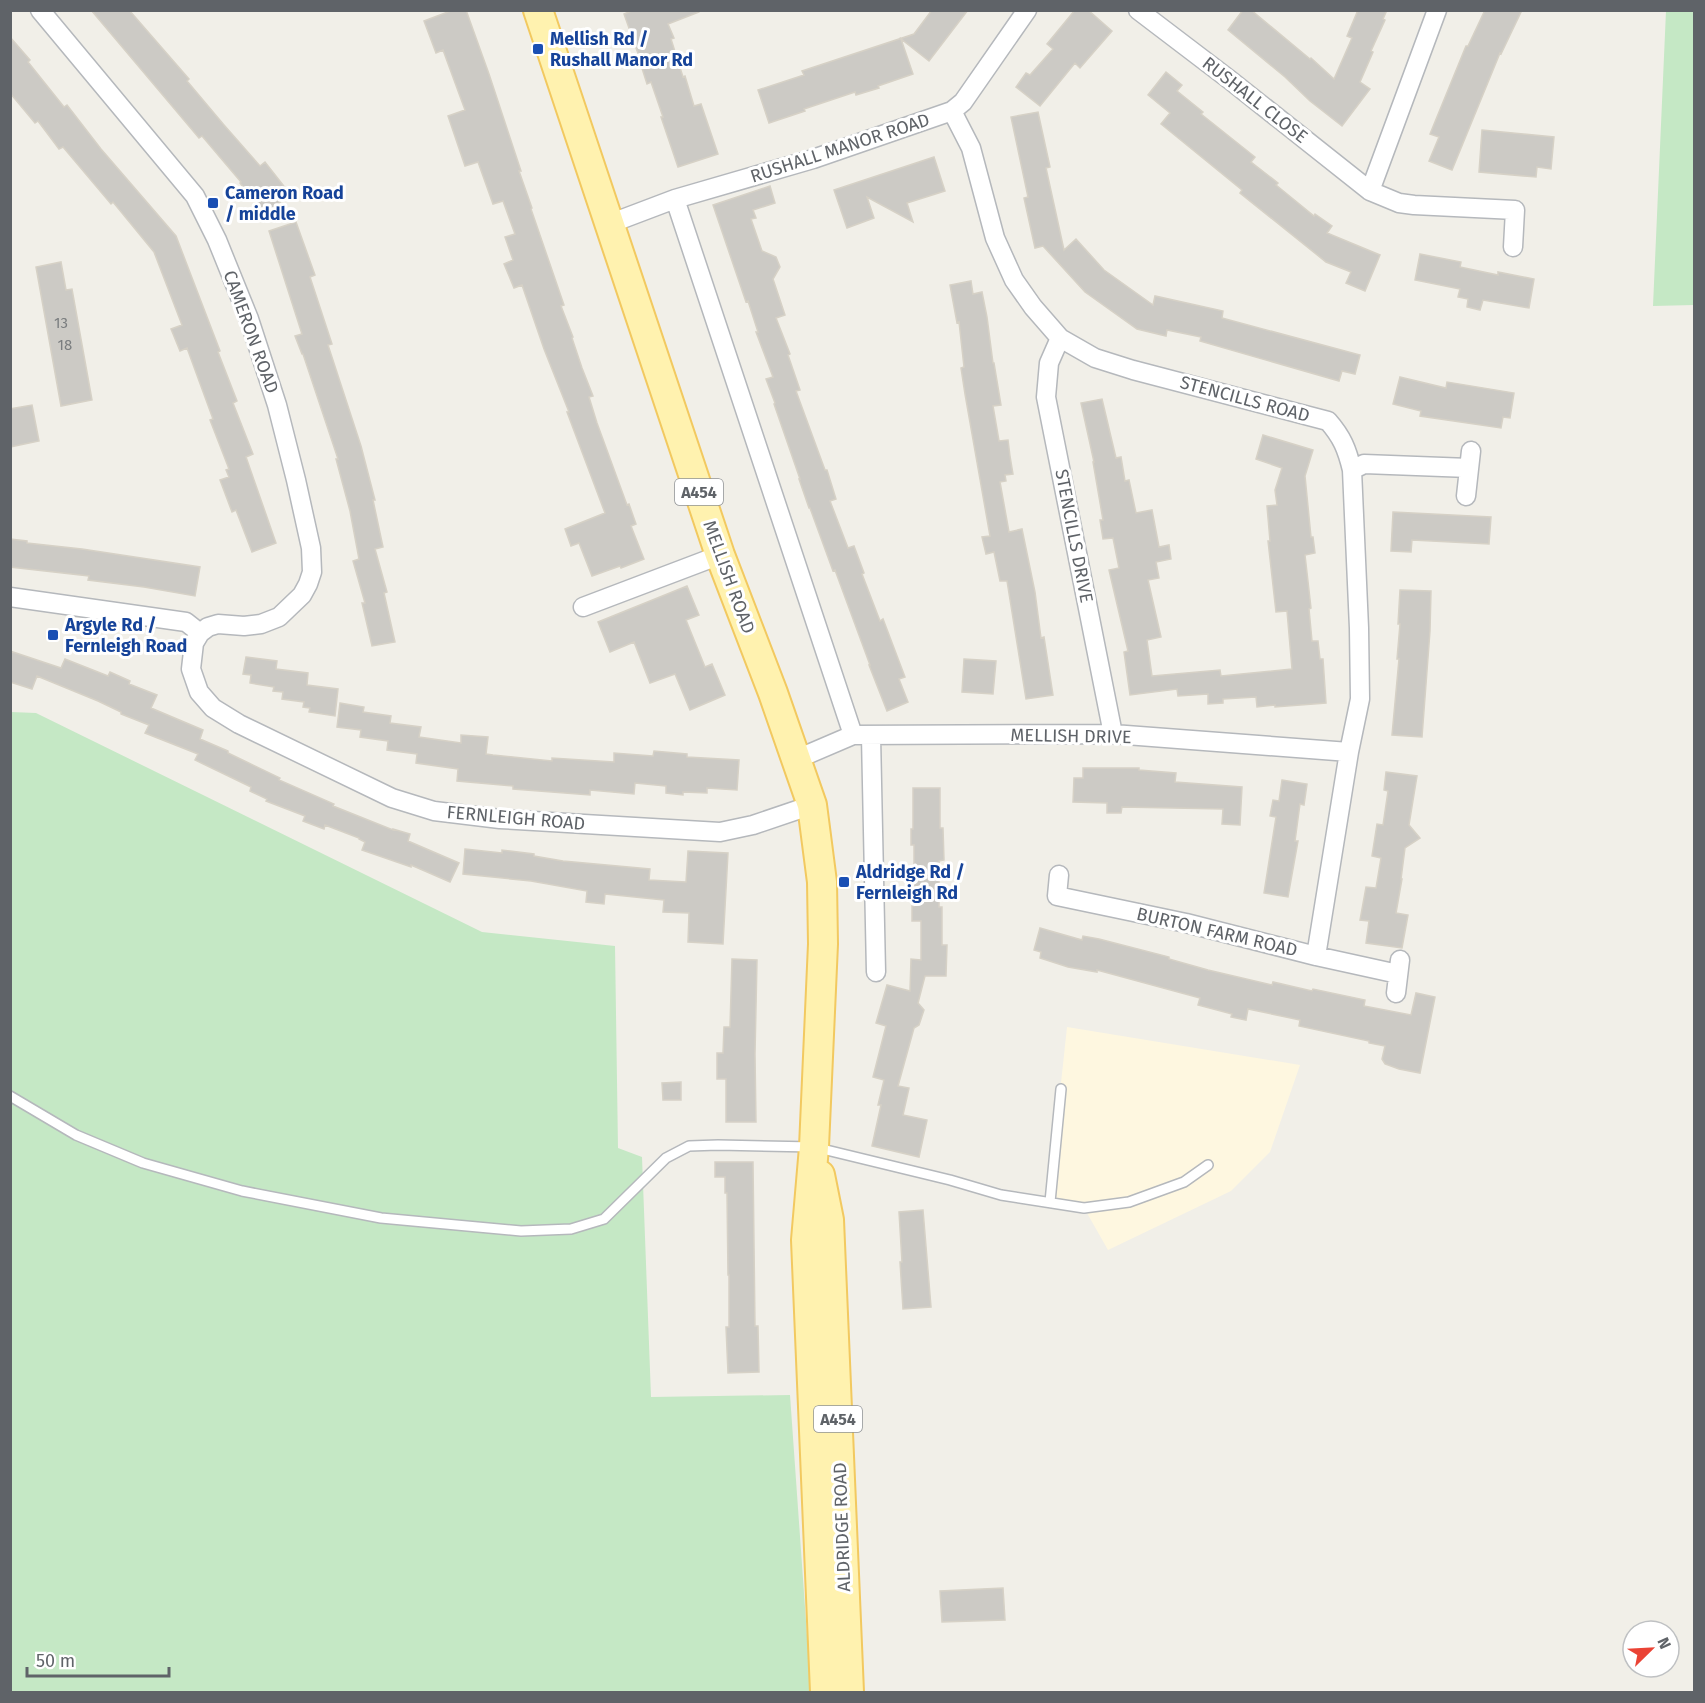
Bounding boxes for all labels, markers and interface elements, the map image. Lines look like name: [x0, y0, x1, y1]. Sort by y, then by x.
place label: Mellish Rd / Rushall Manor Rd: [550, 28, 693, 71]
marker: Mellish Rd / Rushall Manor Rd: [531, 42, 545, 56]
street label: RUSHALL CLOSE: [1198, 52, 1312, 148]
street label: RUSHALL MANOR ROAD: [748, 109, 932, 187]
place label: Cameron Road / middle: [225, 182, 344, 225]
marker: Cameron Road / middle: [206, 196, 220, 210]
street label: CAMERON ROAD: [219, 268, 283, 396]
house number: 13: [54, 314, 68, 332]
house number: 18: [58, 336, 72, 354]
street label: STENCILLS ROAD: [1178, 371, 1312, 427]
street label: STENCILLS DRIVE: [1050, 467, 1098, 605]
road number: A454: [675, 479, 723, 505]
street label: MELLISH ROAD: [698, 518, 760, 636]
place label: Argyle Rd / Fernleigh Road: [64, 614, 187, 657]
marker: Argyle Rd / Fernleigh Road: [46, 628, 60, 642]
street label: MELLISH DRIVE: [1010, 724, 1132, 748]
street label: FERNLEIGH ROAD: [446, 801, 586, 835]
place label: Aldridge Rd / Fernleigh Rd: [855, 861, 965, 904]
marker: Aldridge Rd / Fernleigh Rd: [837, 875, 851, 889]
street label: BURTON FARM ROAD: [1134, 903, 1300, 961]
road number: A454: [814, 1406, 862, 1432]
street label: ALDRIDGE ROAD: [829, 1462, 855, 1592]
north arrow: [1621, 1619, 1681, 1679]
text: N: [1653, 1634, 1675, 1652]
scale bar: [27, 1640, 170, 1678]
text: 50 m: [36, 1650, 75, 1672]

